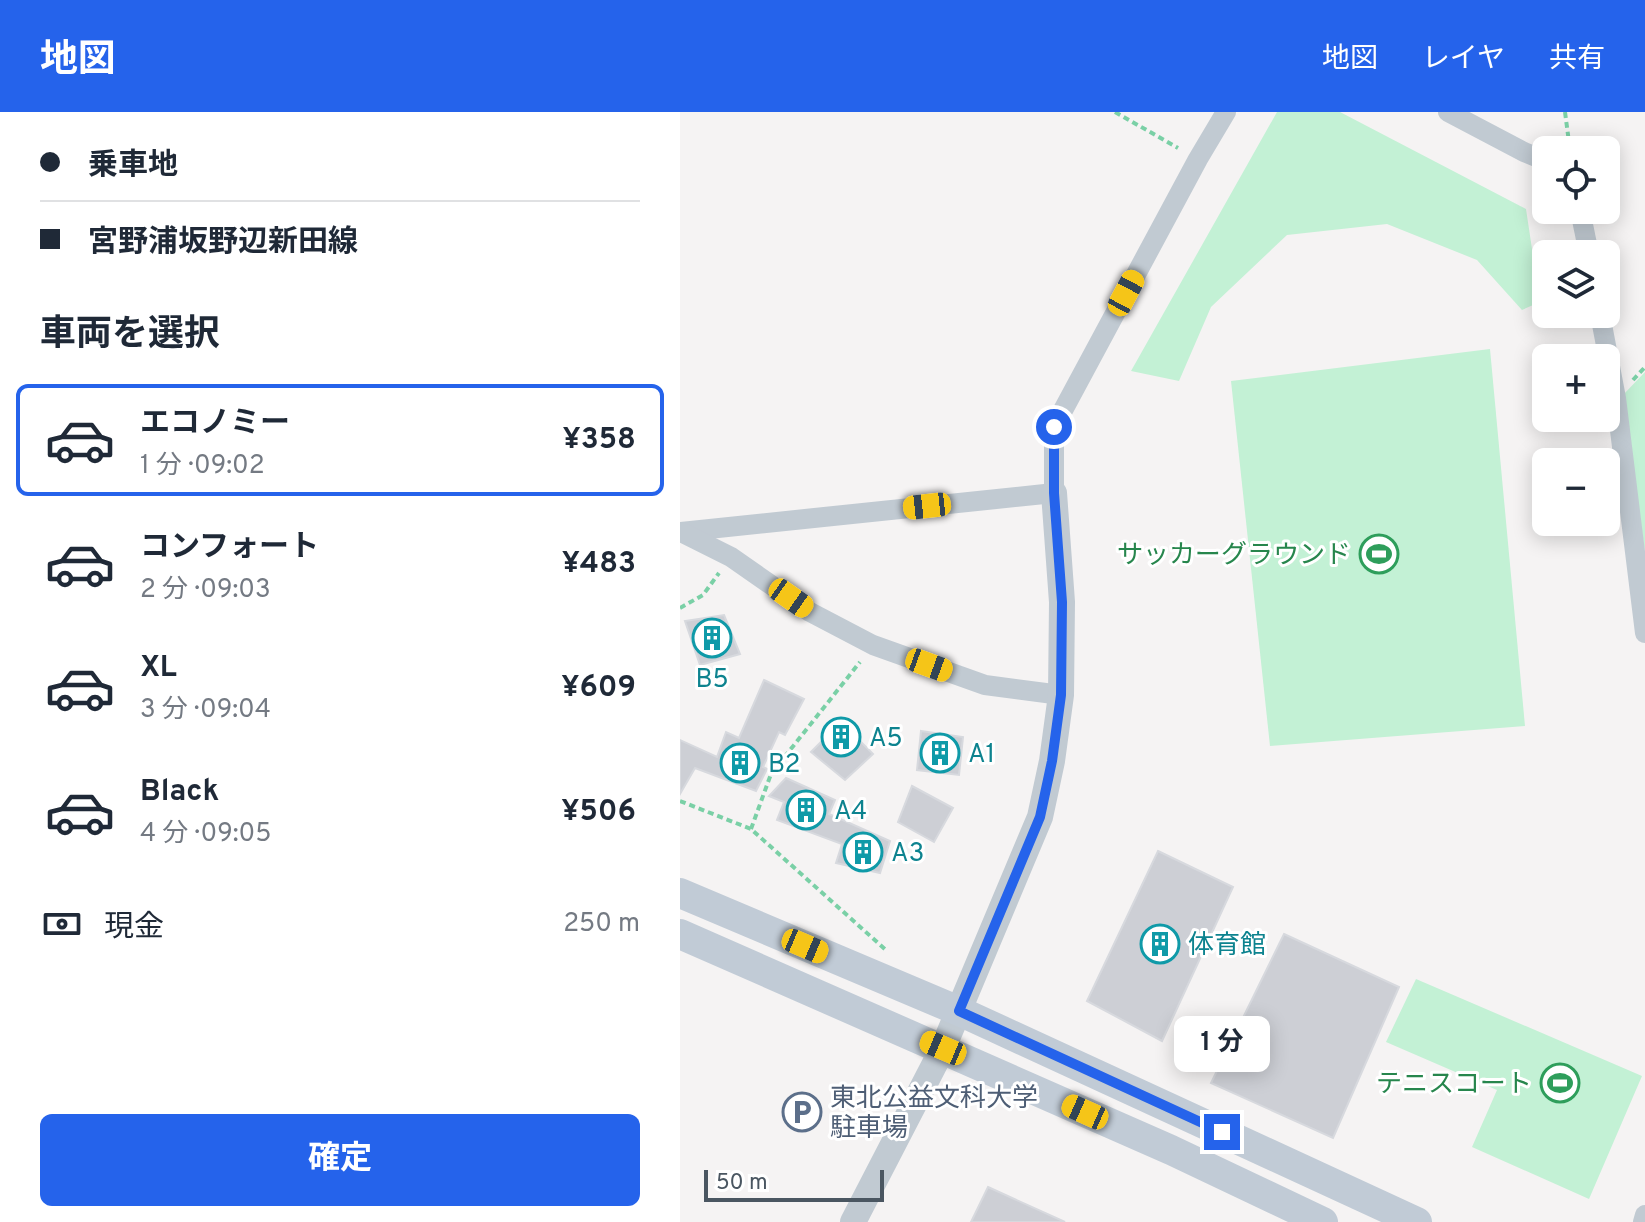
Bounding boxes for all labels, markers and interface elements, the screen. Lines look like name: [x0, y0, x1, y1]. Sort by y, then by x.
text: 地図: [40, 37, 116, 86]
text: 地図: [1322, 42, 1378, 78]
text: レイヤ: [1422, 42, 1505, 78]
text: 共有: [1549, 42, 1605, 78]
map controls: [1532, 136, 1620, 536]
button: locate: [1532, 136, 1620, 224]
text: 乗車地: [88, 148, 178, 185]
text: 宮野浦坂野辺新田線: [88, 225, 358, 262]
button: layers: [1532, 240, 1620, 328]
car: [1104, 266, 1148, 320]
text: 車両を選択: [40, 313, 220, 359]
button: +: [1532, 344, 1620, 432]
icon: car: [44, 404, 116, 476]
text: エコノミー: [140, 406, 290, 443]
route start: [1036, 409, 1072, 445]
text: ¥358: [563, 422, 636, 459]
button: −: [1532, 448, 1620, 536]
text: 1 分 · 09:02: [140, 450, 265, 483]
car: [902, 492, 952, 520]
icon: car: [44, 528, 116, 600]
text: コンフォート: [140, 530, 319, 567]
sports icon: サッカーグラウンド: [1358, 533, 1400, 575]
place label: サッカーグラウンド: [1117, 540, 1351, 573]
text: ¥483: [562, 546, 636, 583]
text: 2 分 · 09:03: [140, 574, 271, 607]
car: [764, 574, 818, 622]
building icon: B5: [691, 617, 733, 659]
car: [902, 646, 956, 684]
text: XL: [140, 650, 177, 687]
icon: car: [44, 652, 116, 724]
place label: B5: [695, 664, 729, 697]
text: ¥609: [561, 670, 636, 707]
text: 3 分 · 09:04: [140, 694, 271, 727]
building icon: A5: [820, 716, 862, 758]
place label: A5: [869, 723, 903, 756]
building icon: A1: [919, 732, 961, 774]
place label: A1: [968, 739, 995, 772]
building icon: B2: [719, 742, 761, 784]
place label: B2: [768, 749, 800, 782]
text: Black: [140, 774, 219, 811]
icon: car: [44, 776, 116, 848]
building icon: A4: [785, 789, 827, 831]
text: ¥506: [561, 794, 636, 831]
place label: A4: [834, 796, 867, 829]
text: 4 分 · 09:05: [140, 818, 271, 851]
building icon: A3: [842, 831, 884, 873]
place label: A3: [891, 838, 924, 871]
icon: cash: [40, 902, 84, 946]
text: 250 m: [563, 908, 640, 941]
text: 現金: [104, 910, 164, 947]
building icon: 体育館: [1139, 923, 1181, 965]
car: [778, 926, 832, 966]
place label: 体育館: [1188, 930, 1266, 963]
callout: 1 分: [1174, 1016, 1270, 1072]
text: 1 分: [1201, 1027, 1243, 1060]
car: [916, 1028, 970, 1068]
sports icon: テニスコート: [1539, 1062, 1581, 1104]
place label: テニスコート: [1376, 1069, 1532, 1102]
place label: 東北公益文科大学 駐車場: [830, 1083, 1038, 1146]
parking icon: 東北公益文科大学 駐車場: [781, 1091, 823, 1133]
car: [1058, 1091, 1112, 1133]
button: 確定: [40, 1114, 640, 1206]
route end: [1204, 1114, 1240, 1150]
scale bar: [704, 1166, 884, 1202]
text: 50 m: [716, 1170, 768, 1197]

